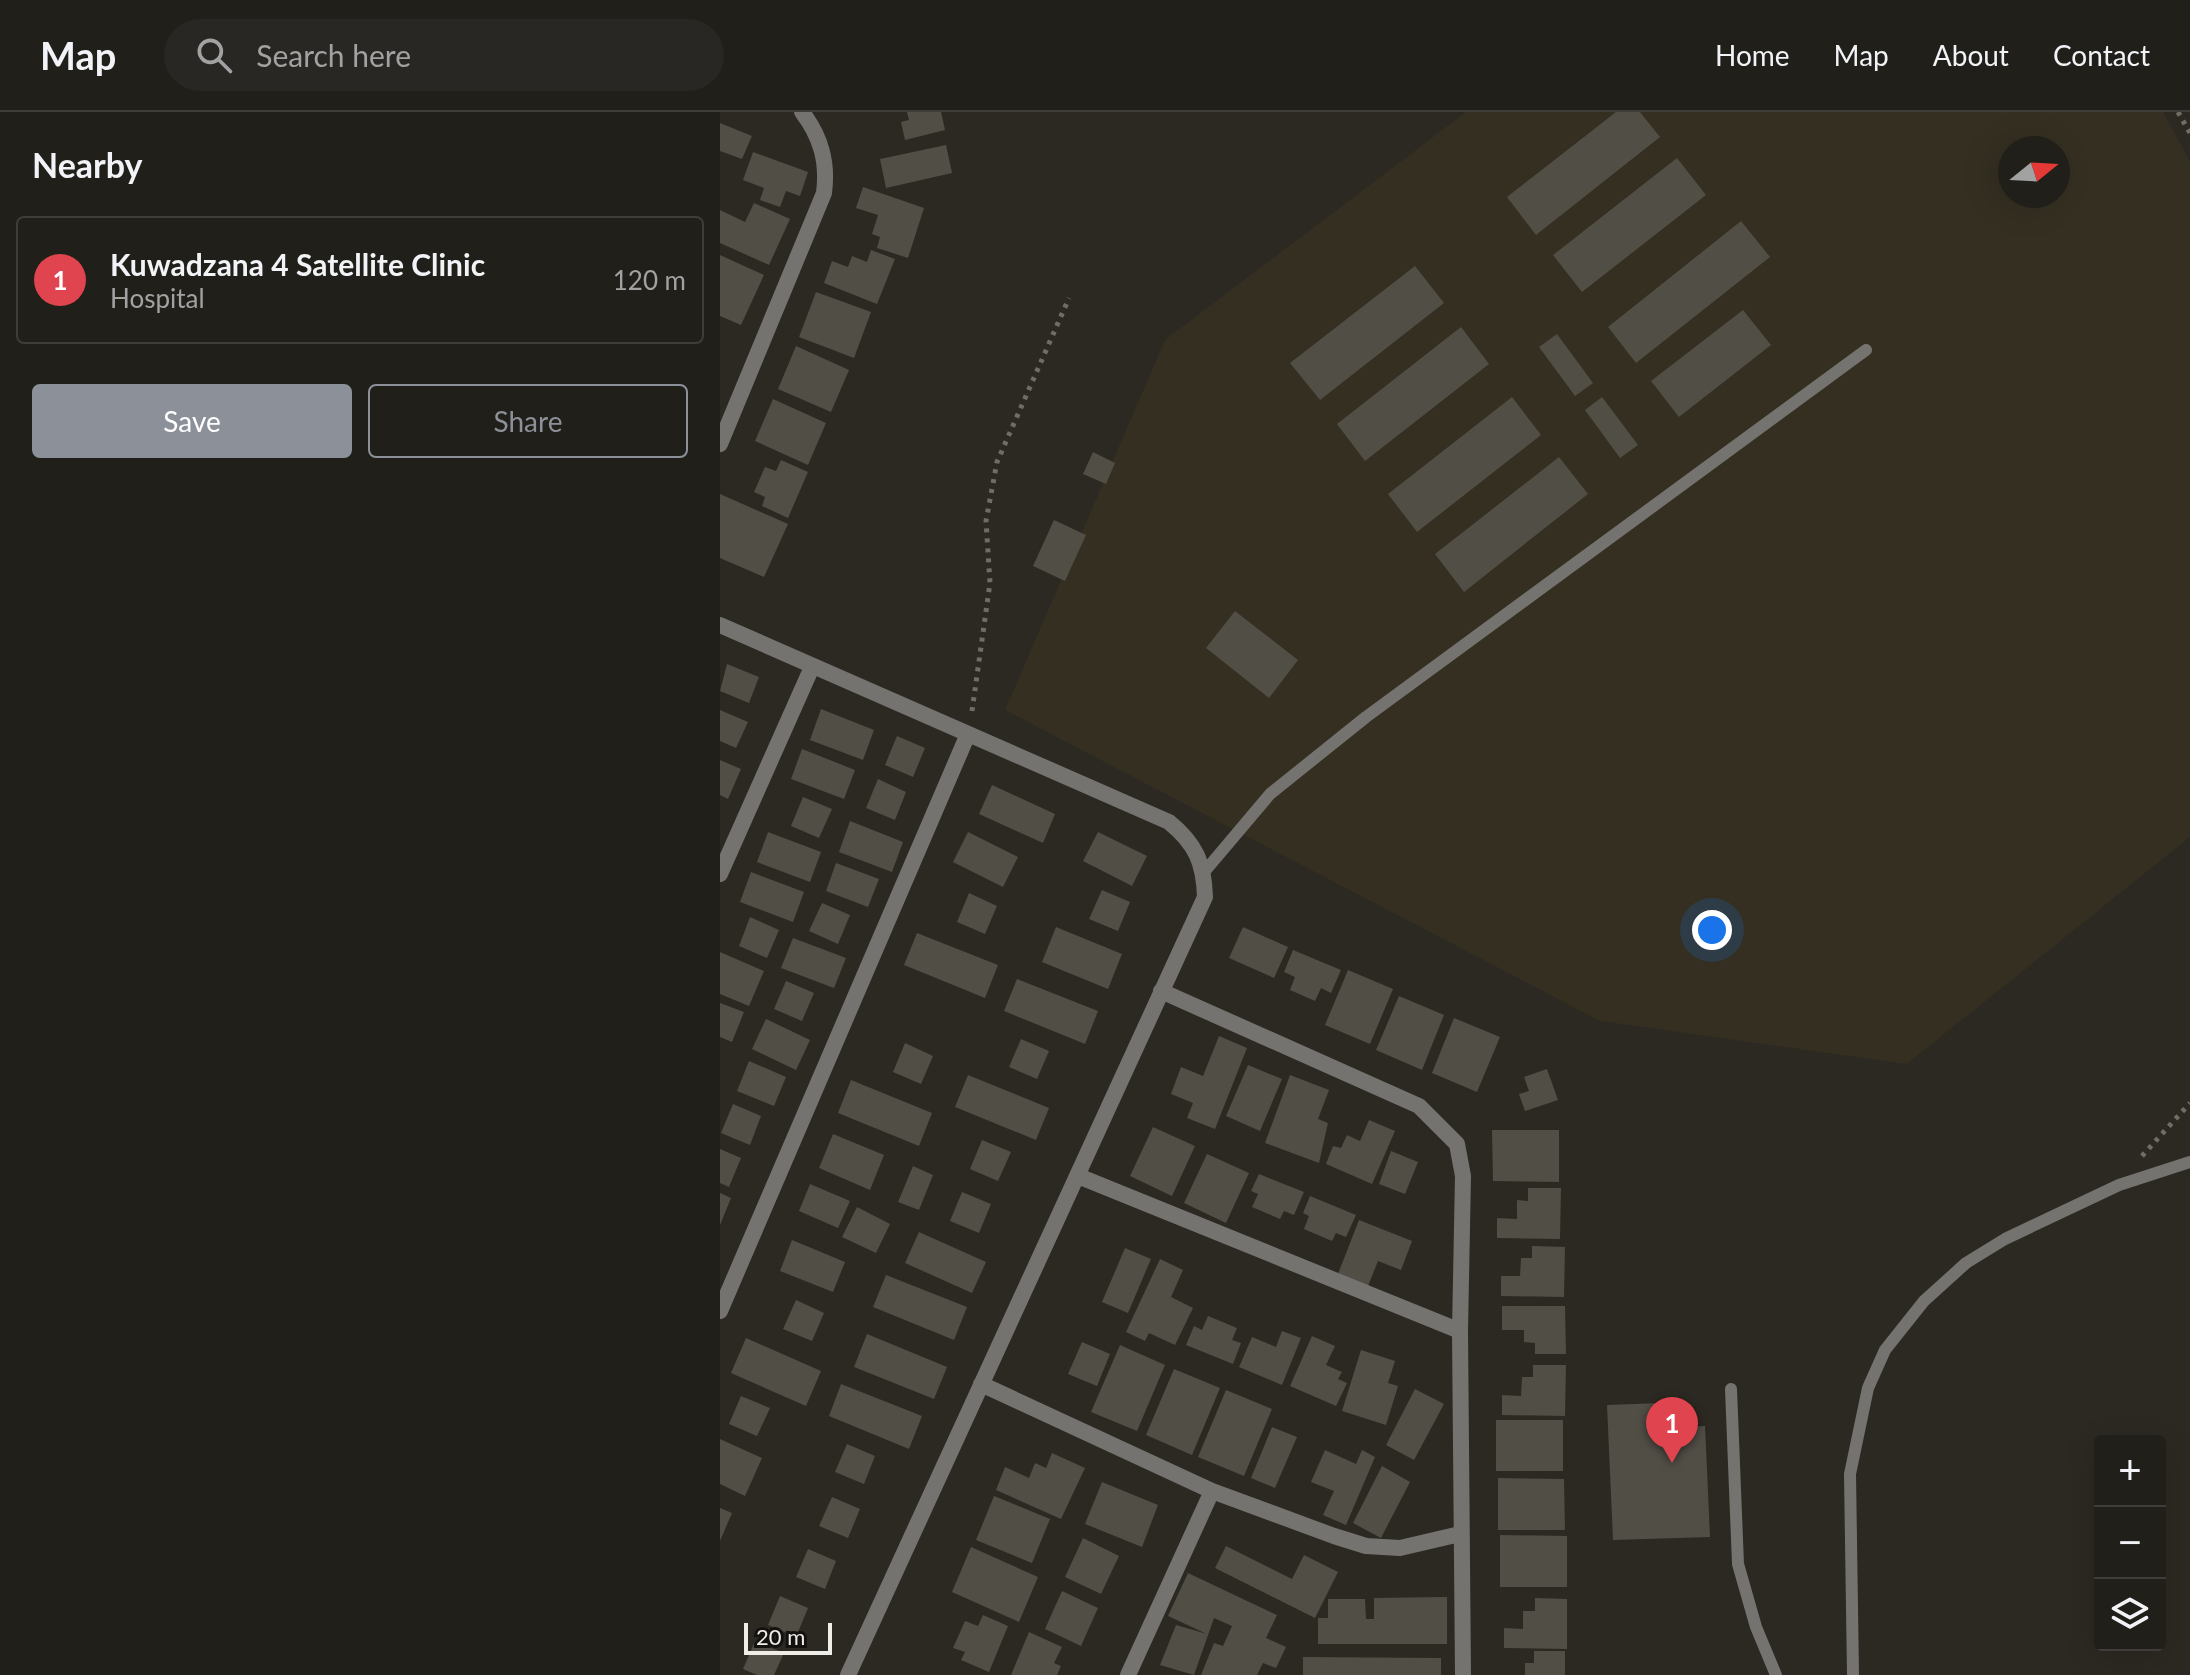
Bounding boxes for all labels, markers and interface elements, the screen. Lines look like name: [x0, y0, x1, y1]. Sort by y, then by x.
search box: [164, 19, 724, 91]
text: Map: [40, 32, 116, 78]
icon: search: [192, 33, 236, 77]
text: Search here: [256, 37, 411, 73]
text: Home: [1715, 38, 1790, 72]
text: Map: [1834, 38, 1889, 72]
text: About: [1933, 38, 2009, 72]
text: Contact: [2053, 38, 2150, 72]
north arrow: [1998, 136, 2070, 208]
text: Nearby: [32, 144, 143, 185]
text: Kuwadzana 4 Satellite Clinic: [110, 246, 485, 282]
text: 1: [52, 264, 68, 296]
text: 120 m: [613, 264, 686, 296]
text: Hospital: [110, 282, 205, 314]
button: Save: [32, 384, 352, 458]
button: Share: [368, 384, 688, 458]
your location: [1692, 910, 1732, 950]
pin: 1: [1646, 1397, 1698, 1463]
map controls: [2094, 1435, 2166, 1651]
button: +: [2094, 1435, 2166, 1507]
button: −: [2094, 1507, 2166, 1579]
button: layers: [2094, 1579, 2166, 1651]
scale bar: [744, 1619, 832, 1655]
text: 20 m: [756, 1623, 805, 1650]

